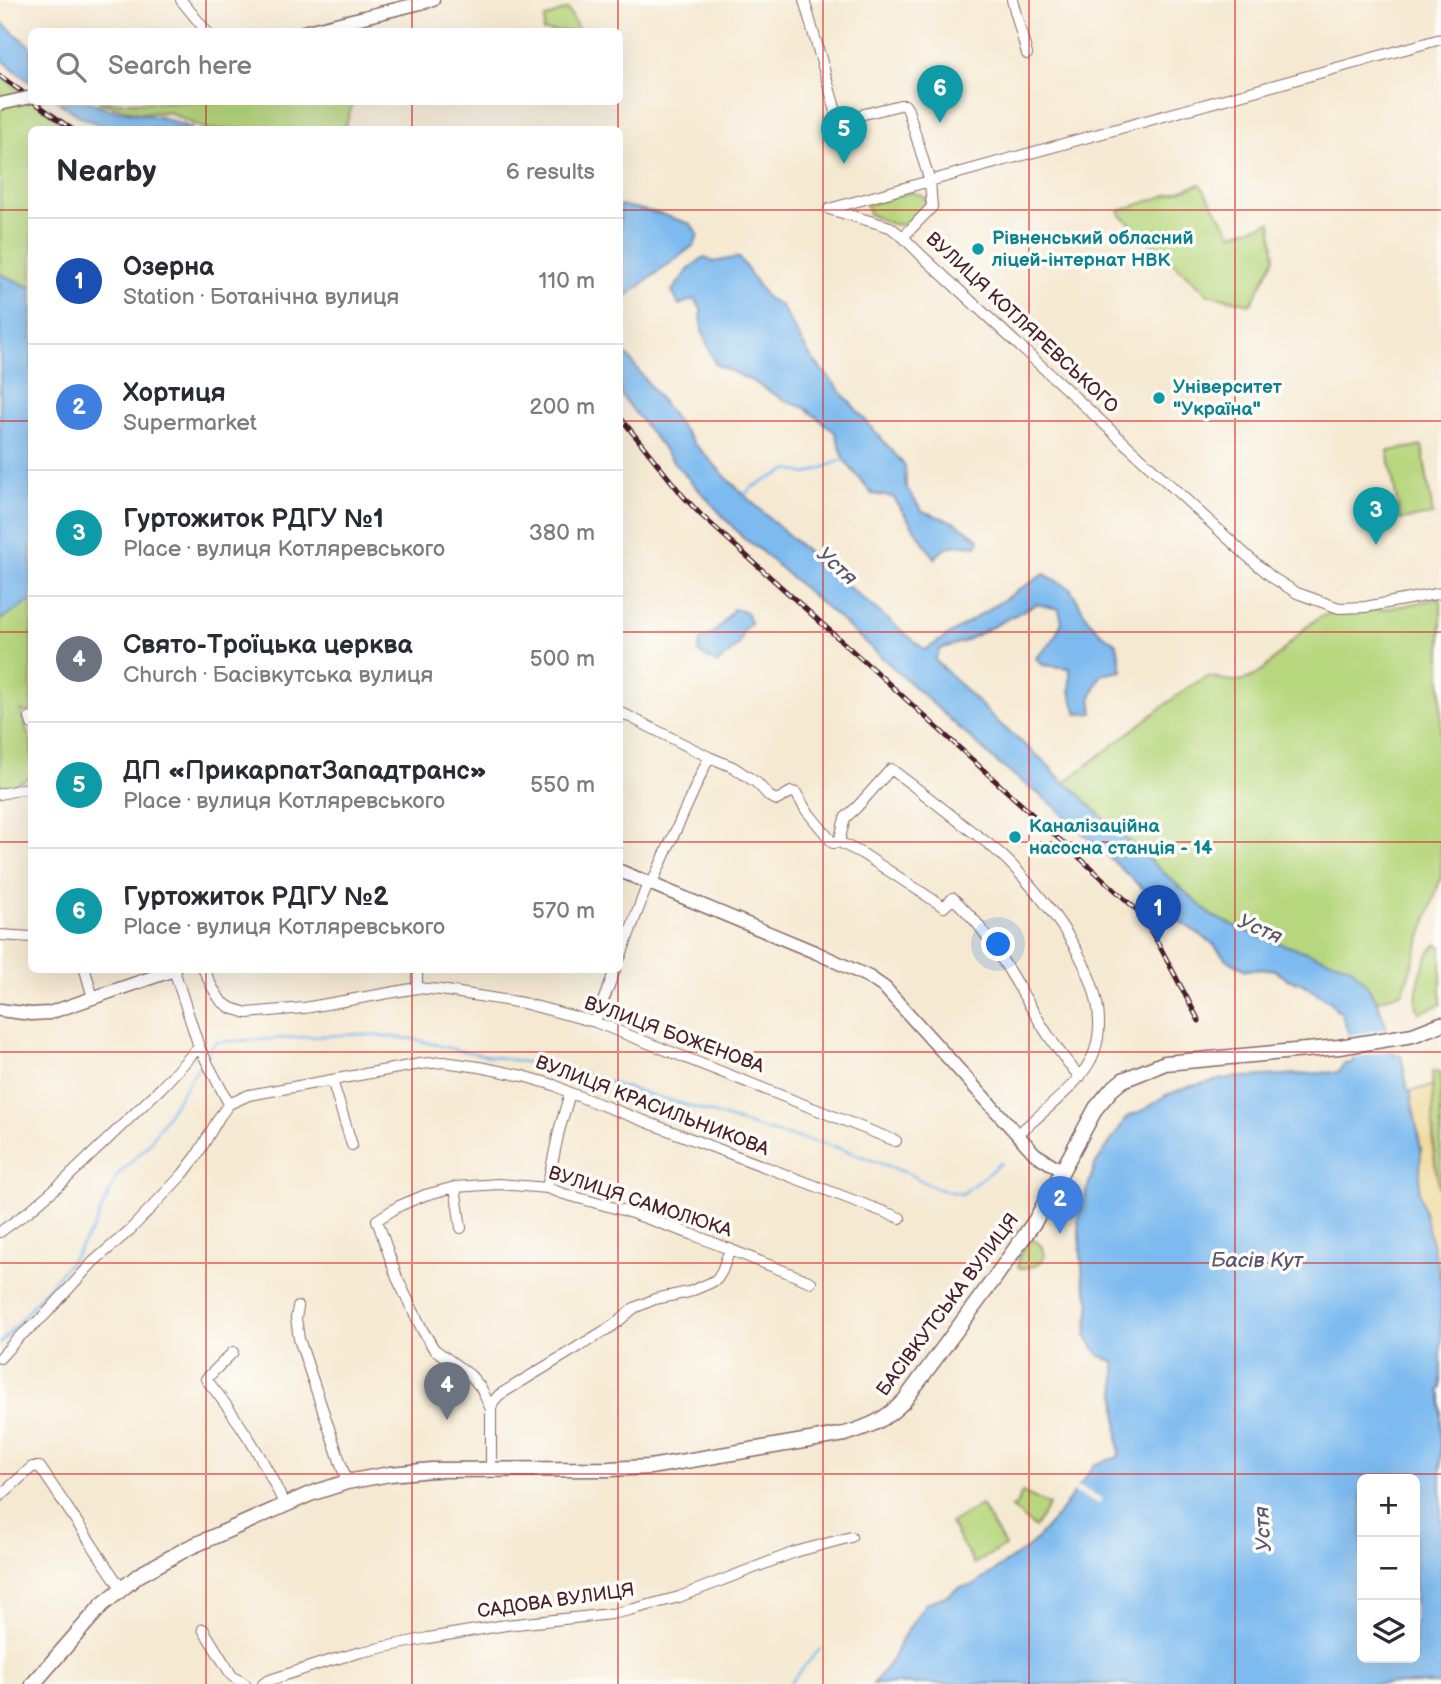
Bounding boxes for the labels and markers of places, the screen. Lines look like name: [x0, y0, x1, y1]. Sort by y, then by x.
pin: 6: [917, 65, 963, 123]
pin: 5: [821, 106, 867, 164]
place label: Рівненський обласний ліцей-інтернат НВК: [991, 227, 1194, 272]
marker: Рівненський обласний ліцей-інтернат НВК: [970, 241, 986, 257]
place label: Університет "Україна": [1173, 376, 1282, 421]
marker: Університет "Україна": [1151, 390, 1167, 406]
pin: 3: [1353, 487, 1399, 545]
place label: Каналізаційна насосна станція - 14: [1029, 815, 1212, 860]
marker: Каналізаційна насосна станція - 14: [1007, 829, 1023, 845]
pin: 1: [1135, 885, 1181, 943]
pin: 2: [1037, 1176, 1083, 1234]
pin: 4: [424, 1362, 470, 1420]

